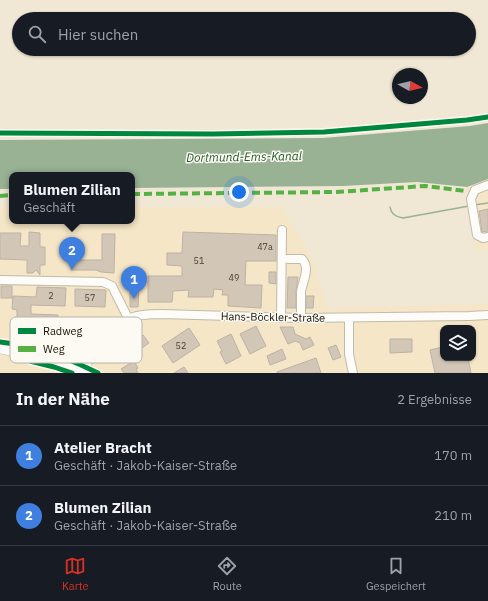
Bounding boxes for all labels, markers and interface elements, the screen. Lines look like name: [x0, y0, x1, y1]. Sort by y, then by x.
search box: [12, 12, 476, 56]
icon: search: [26, 23, 48, 45]
text: Hier suchen: [58, 25, 138, 44]
north arrow: [392, 68, 428, 104]
water label: Dortmund-Ems-Kanal: [186, 148, 303, 165]
popup: [9, 172, 135, 224]
text: Blumen Zilian: [23, 180, 121, 199]
your location: [229, 182, 249, 202]
text: Geschäft: [23, 199, 75, 216]
pin: 2: [59, 237, 85, 270]
house number: 47a: [257, 241, 273, 252]
house number: 51: [194, 255, 204, 266]
pin: 1: [121, 266, 147, 299]
house number: 49: [229, 272, 239, 283]
house number: 2: [48, 290, 54, 301]
house number: 57: [85, 292, 95, 303]
street label: Hans-Böckler-Straße: [221, 309, 325, 325]
legend: [10, 317, 142, 363]
text: Radweg: [43, 324, 83, 338]
map controls: [440, 325, 476, 361]
button: layers: [440, 325, 476, 361]
house number: 52: [176, 340, 186, 351]
text: Weg: [43, 342, 65, 356]
text: In der Nähe: [16, 388, 110, 410]
text: 2 Ergebnisse: [397, 391, 472, 408]
text: Atelier Bracht: [54, 438, 152, 457]
text: 1: [25, 447, 33, 464]
text: 170 m: [434, 447, 472, 464]
text: Geschäft · Jakob-Kaiser-Straße: [54, 457, 237, 474]
text: Blumen Zilian: [54, 498, 152, 517]
text: 2: [25, 507, 33, 524]
text: 210 m: [434, 507, 472, 524]
text: Geschäft · Jakob-Kaiser-Straße: [54, 517, 237, 534]
tab: Karte: [62, 555, 89, 593]
tab: Route: [213, 555, 242, 593]
tab: Gespeichert: [366, 555, 426, 593]

